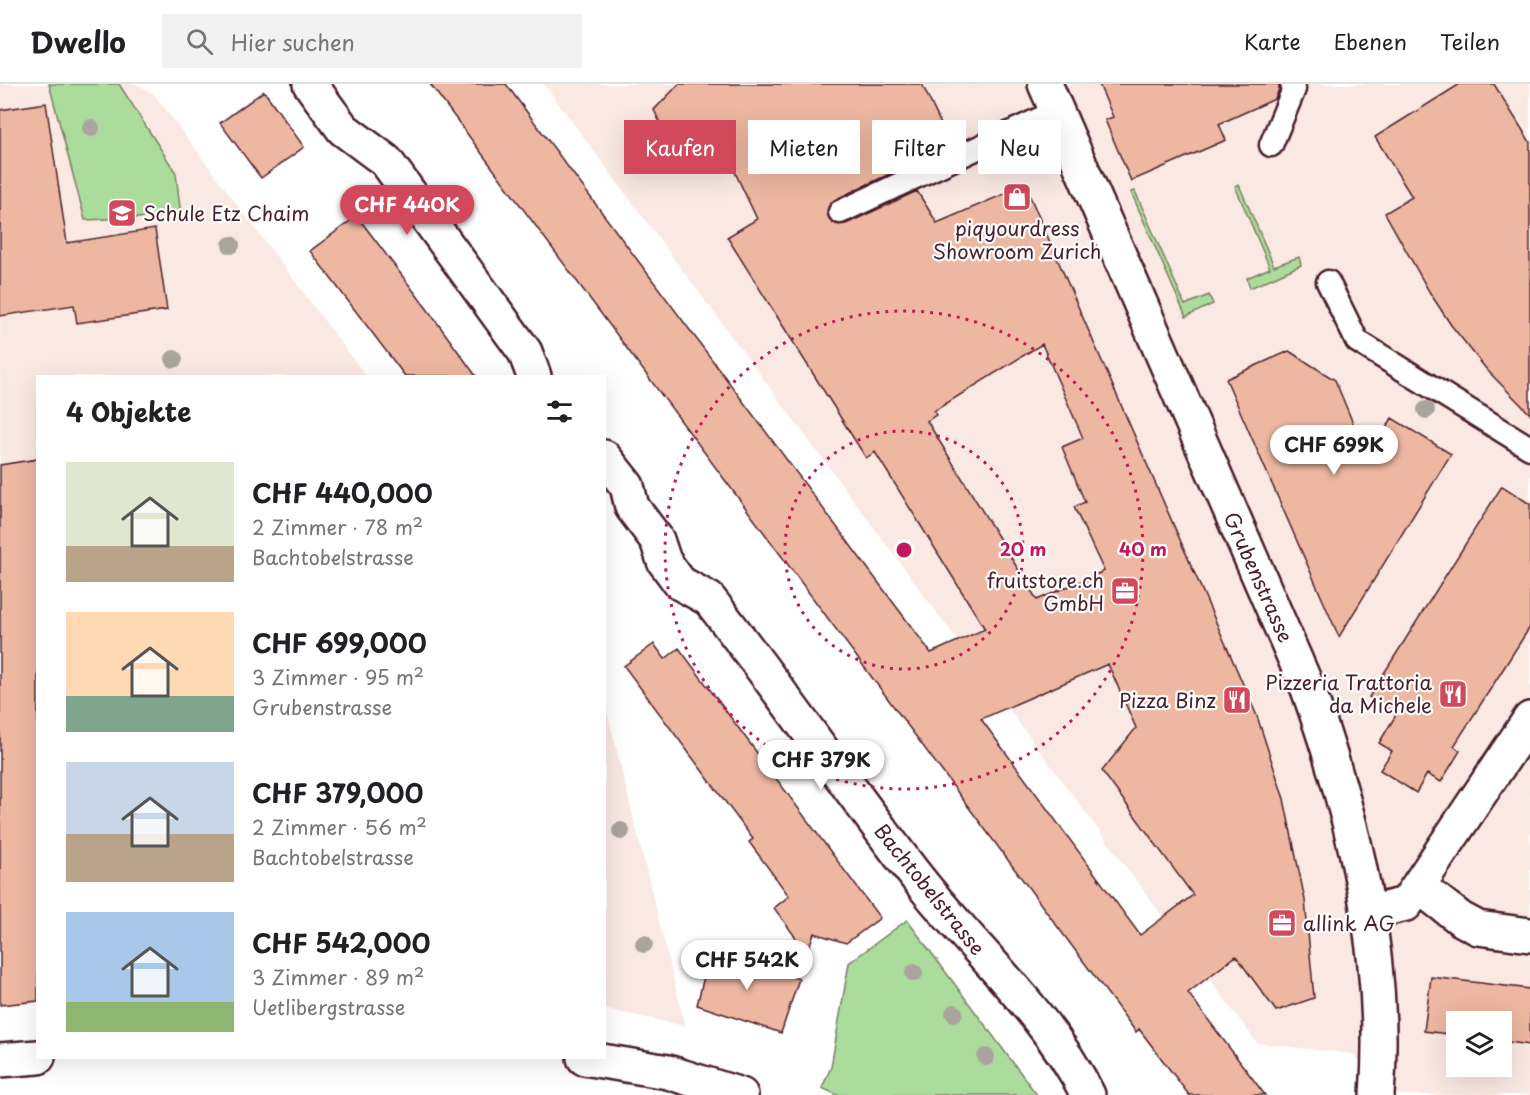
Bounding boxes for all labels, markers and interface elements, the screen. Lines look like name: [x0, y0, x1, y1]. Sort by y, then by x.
search box: [162, 14, 582, 68]
text: Dwello: [30, 20, 126, 63]
icon: search: [183, 25, 216, 58]
text: Hier suchen: [231, 25, 355, 58]
text: Karte: [1244, 25, 1301, 57]
text: Ebenen: [1334, 25, 1407, 57]
text: Teilen: [1440, 25, 1500, 57]
chip: Kaufen: [624, 120, 736, 174]
chip: Mieten: [748, 120, 860, 174]
chip: Filter: [872, 120, 966, 174]
chip: Neu: [978, 120, 1061, 174]
shop icon: piqyourdress Showroom Zurich: [1001, 181, 1033, 213]
pin: CHF 440K: [345, 185, 469, 236]
text: CHF 440K: [354, 189, 460, 219]
school or university icon: Schule Etz Chaim: [106, 197, 138, 229]
place label: Schule Etz Chaim: [143, 198, 309, 228]
place label: piqyourdress Showroom Zurich: [933, 213, 1101, 266]
text: 4 Objekte: [66, 392, 191, 431]
icon: filters: [543, 395, 576, 428]
pin: CHF 699K: [1272, 425, 1396, 476]
text: CHF 699K: [1284, 429, 1384, 459]
text: CHF 440,000: [252, 473, 433, 512]
icon: home: [114, 486, 186, 558]
street label: Grubenstrasse: [1217, 507, 1301, 647]
text: 2 Zimmer · 78 m²: [252, 512, 423, 542]
text: 20 m: [1000, 535, 1046, 562]
text: 40 m: [1119, 535, 1167, 562]
centre of rings: [894, 540, 914, 560]
text: Bachtobelstrasse: [252, 542, 414, 572]
place label: fruitstore.ch GmbH: [987, 565, 1104, 618]
office icon: fruitstore.ch GmbH: [1109, 575, 1141, 607]
text: CHF 699,000: [252, 623, 427, 662]
icon: home: [114, 636, 186, 708]
text: 3 Zimmer · 95 m²: [252, 662, 424, 692]
place label: Pizzeria Trattoria da Michele: [1265, 667, 1432, 720]
restaurant icon: Pizzeria Trattoria da Michele: [1437, 678, 1469, 710]
restaurant icon: Pizza Binz: [1221, 684, 1253, 716]
place label: Pizza Binz: [1119, 685, 1216, 715]
text: Grubenstrasse: [252, 692, 392, 722]
pin: CHF 379K: [759, 740, 883, 791]
text: CHF 379K: [771, 744, 871, 774]
text: CHF 379,000: [252, 773, 423, 812]
icon: home: [114, 786, 186, 858]
text: 2 Zimmer · 56 m²: [252, 812, 427, 842]
street label: Bachtobelstrasse: [867, 817, 993, 961]
text: Bachtobelstrasse: [252, 842, 414, 872]
office icon: allink AG: [1266, 907, 1298, 939]
place label: allink AG: [1303, 908, 1395, 938]
text: CHF 542,000: [252, 923, 430, 962]
icon: home: [114, 936, 186, 1008]
pin: CHF 542K: [685, 940, 809, 991]
text: CHF 542K: [695, 944, 799, 974]
text: 3 Zimmer · 89 m²: [252, 962, 424, 992]
text: Uetlibergstrasse: [252, 992, 405, 1022]
map controls: [1446, 1011, 1512, 1077]
button: layers: [1446, 1011, 1512, 1077]

